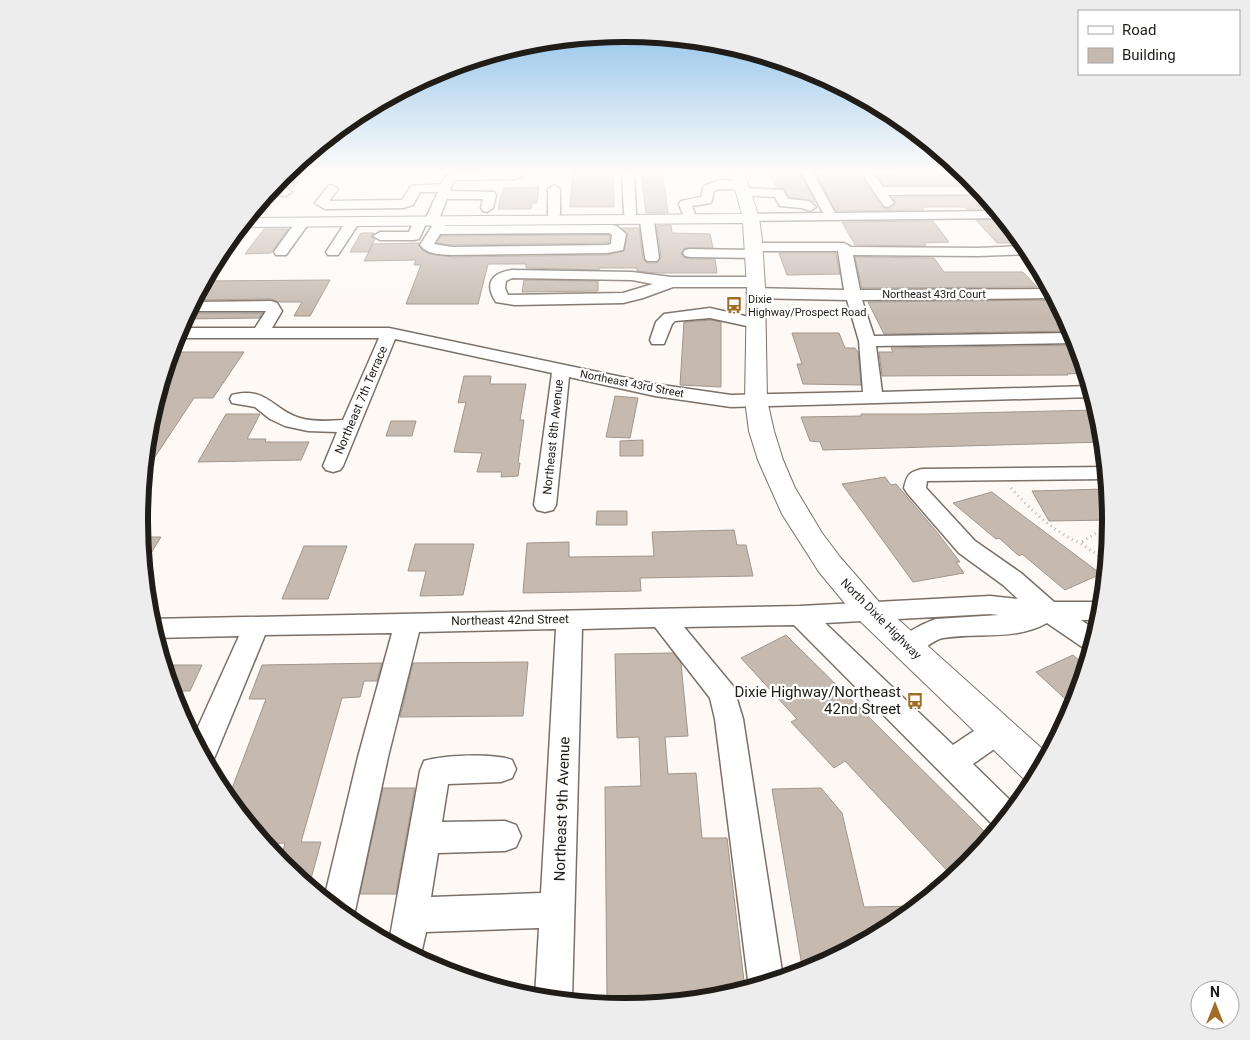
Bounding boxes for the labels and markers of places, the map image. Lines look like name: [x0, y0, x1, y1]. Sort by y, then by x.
place label: Dixie Highway/Prospect Road: [748, 293, 867, 319]
bus stop icon: Dixie Highway/Prospect Road: [724, 295, 744, 315]
place label: Dixie Highway/Northeast 42nd Street: [734, 683, 901, 718]
bus stop icon: Dixie Highway/Northeast 42nd Street: [905, 691, 925, 711]

